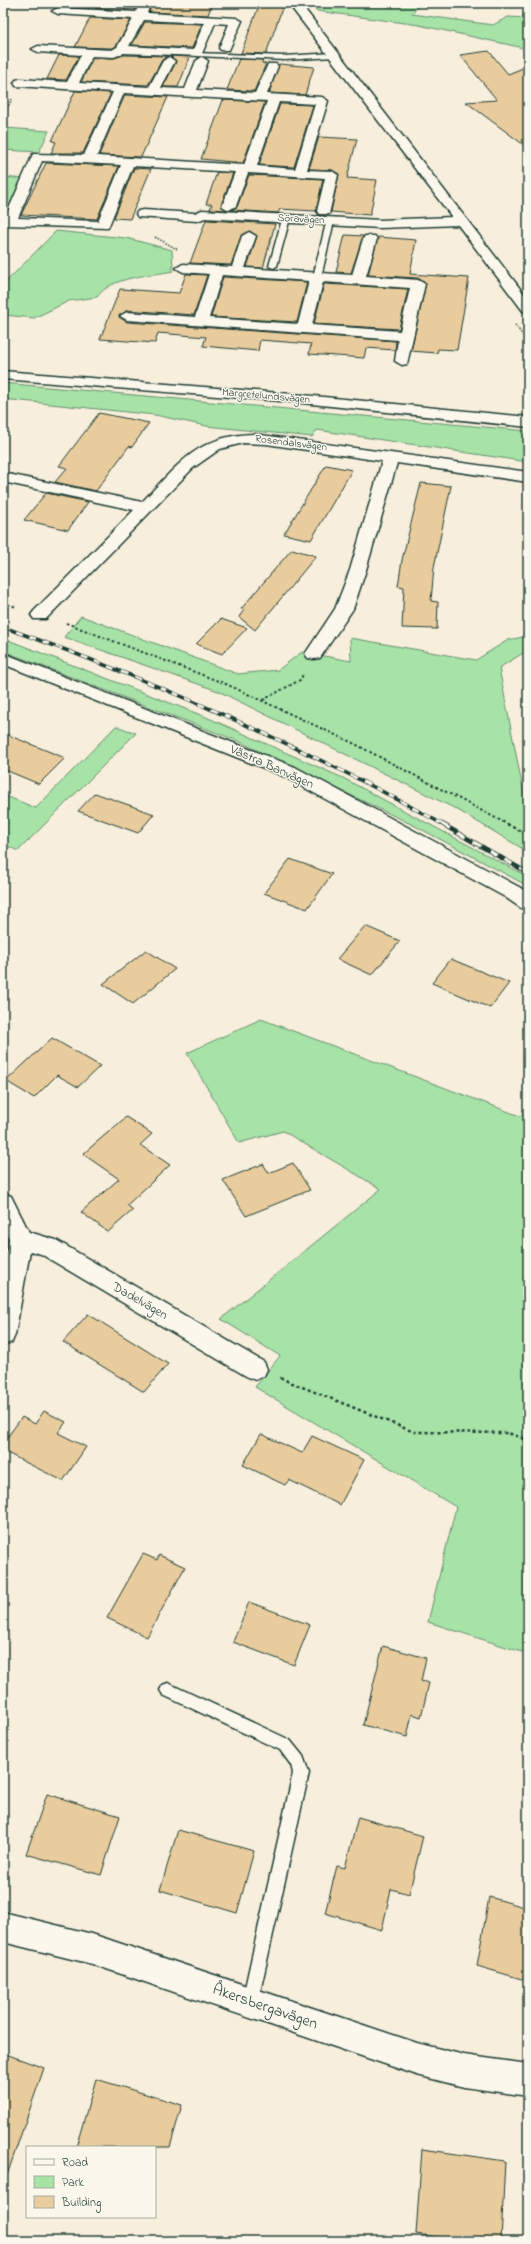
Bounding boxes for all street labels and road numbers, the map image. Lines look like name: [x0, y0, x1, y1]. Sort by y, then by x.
street label: Söravägen: [277, 210, 325, 229]
street label: Margretelundsvägen: [221, 384, 311, 409]
street label: Rosendalsvägen: [254, 431, 328, 456]
street label: Västra Banvägen: [226, 740, 317, 795]
street label: Dadelvägen: [107, 1277, 171, 1325]
street label: Åkersbergavägen: [209, 1978, 321, 2036]

